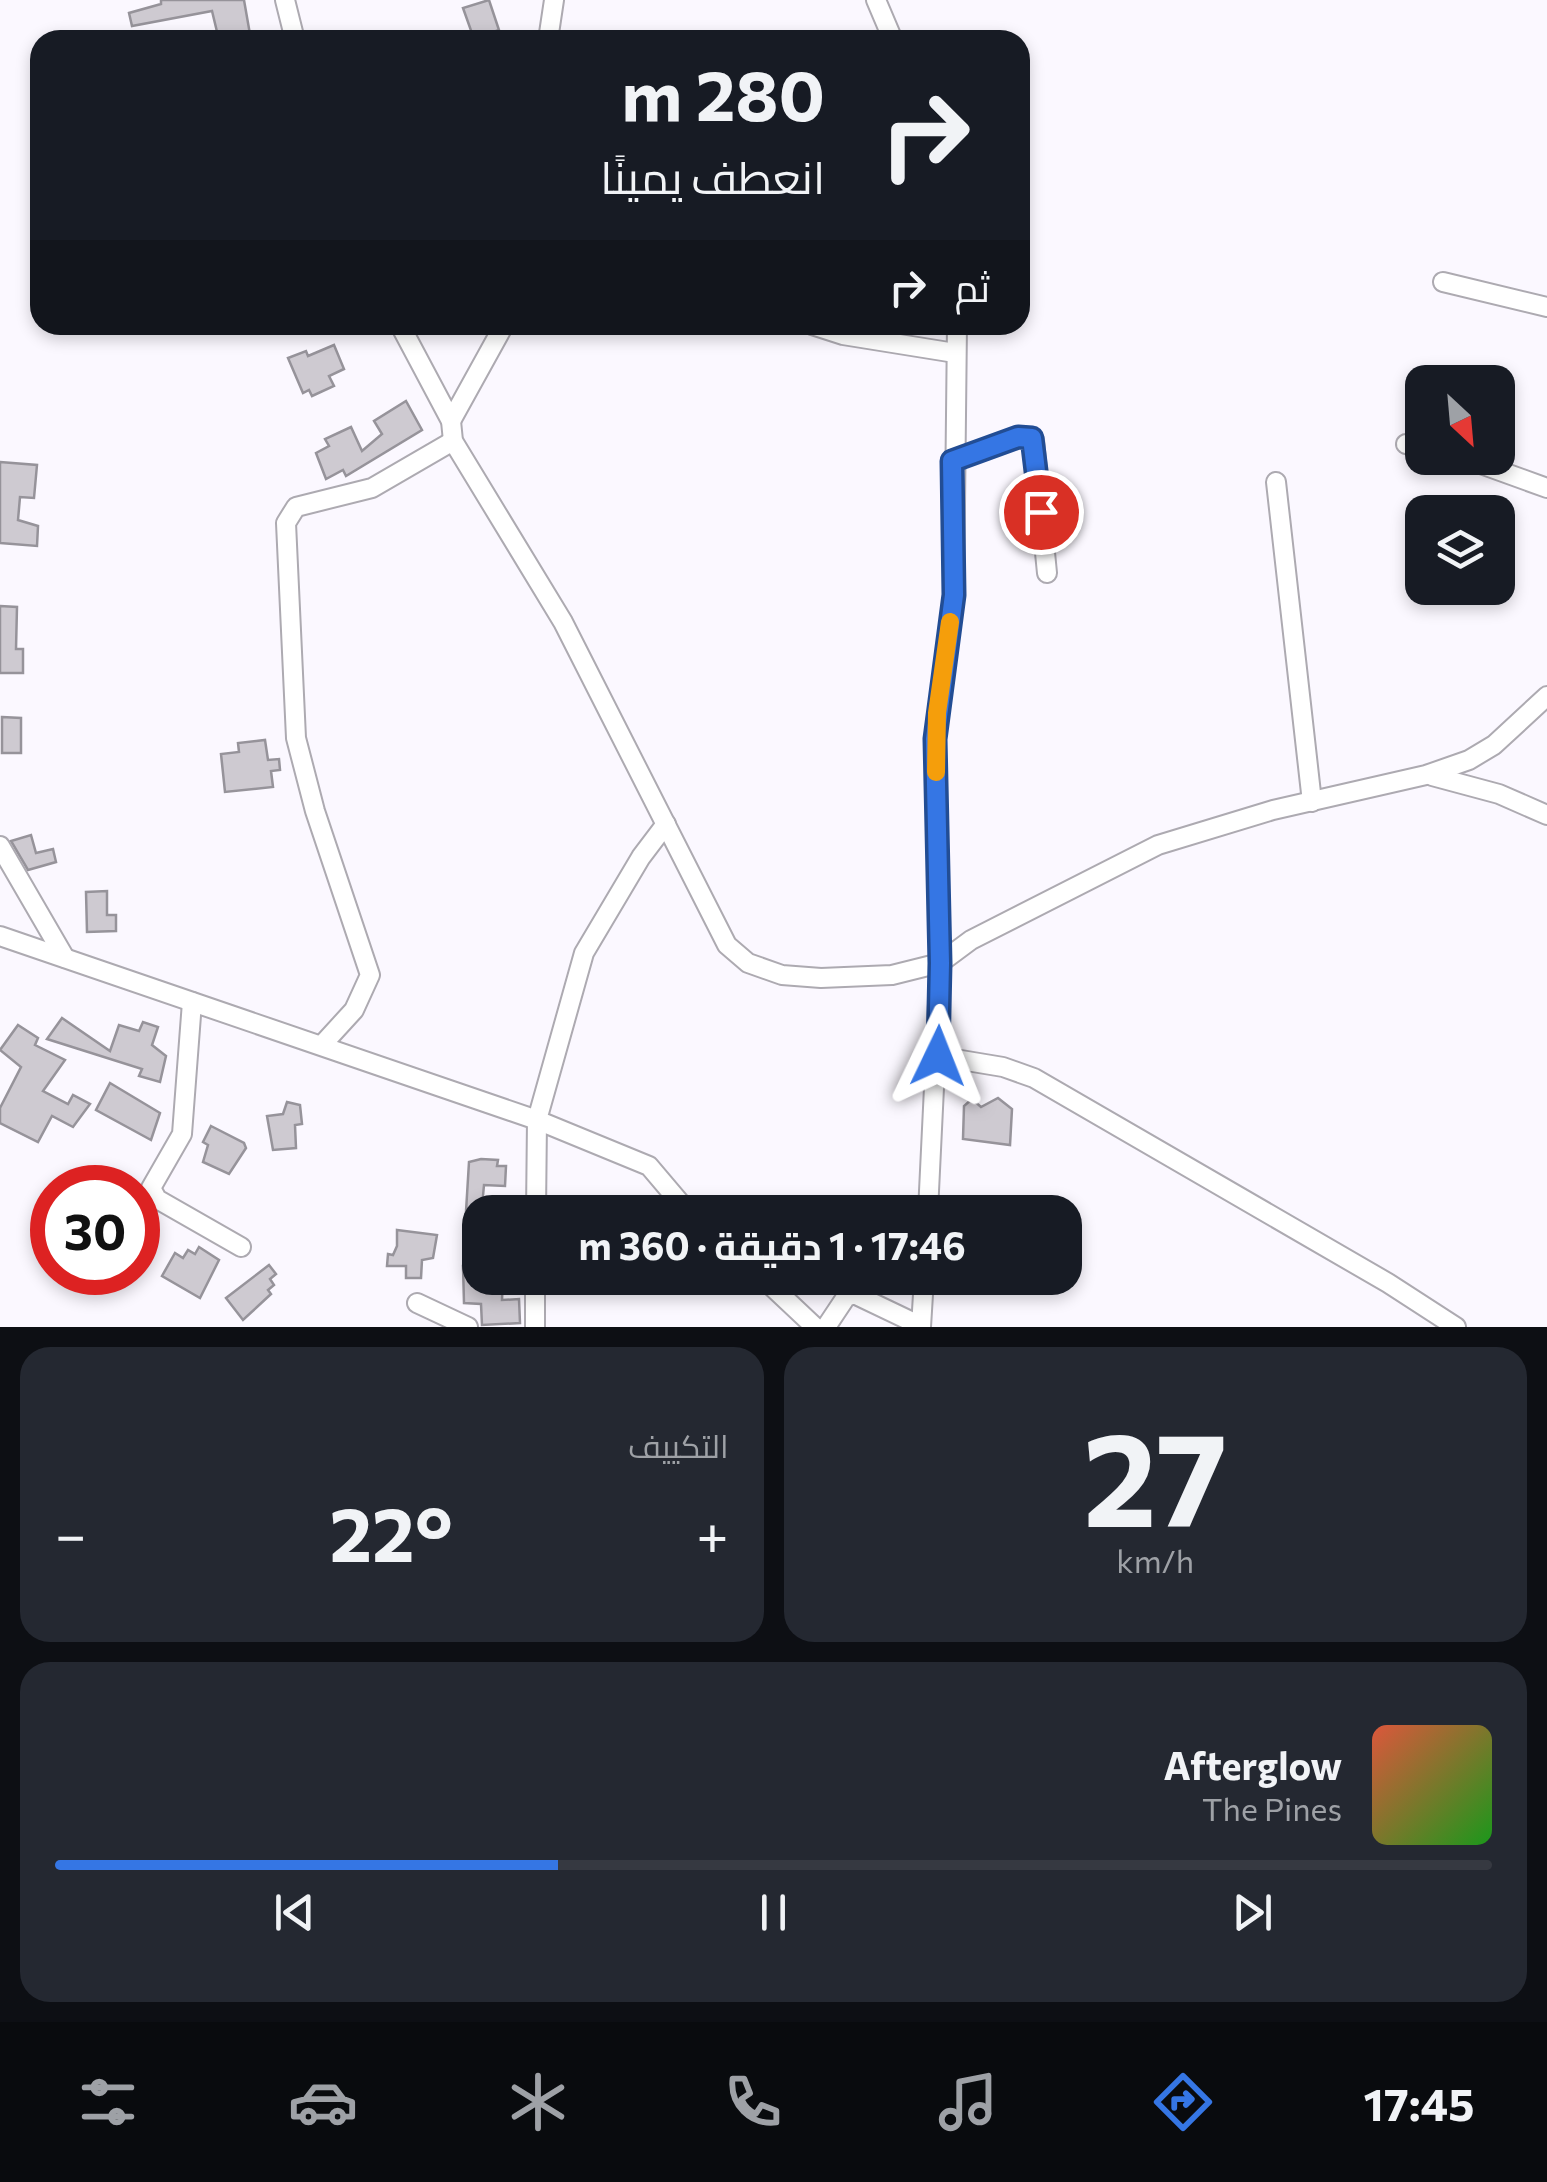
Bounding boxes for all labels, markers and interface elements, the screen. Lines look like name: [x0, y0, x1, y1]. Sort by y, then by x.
text: 280 m: [621, 50, 825, 135]
icon: right: [860, 70, 990, 200]
text: انعطف يمينًا: [600, 148, 825, 203]
icon: right: [880, 260, 935, 315]
text: ثم: [955, 263, 990, 310]
north arrow: [1405, 365, 1515, 475]
map controls: [1405, 365, 1515, 605]
pin: [999, 470, 1084, 555]
icon: arrive: [1014, 485, 1069, 540]
button: layers: [1405, 495, 1515, 605]
position arrow: [886, 1004, 990, 1108]
speed limit sign: 30: [30, 1165, 160, 1295]
text: 17:46 · 1 دقيقة · 360 m: [578, 1221, 966, 1268]
text: 27: [1083, 1395, 1228, 1554]
text: التكييف: [628, 1425, 729, 1465]
text: 22°: [329, 1486, 453, 1577]
text: −: [55, 1499, 86, 1566]
text: +: [696, 1499, 729, 1566]
text: km/h: [1116, 1540, 1194, 1580]
text: Afterglow: [1164, 1741, 1342, 1788]
text: The Pines: [1202, 1788, 1342, 1828]
icon: previous: [267, 1885, 322, 1940]
icon: pause: [746, 1885, 801, 1940]
icon: next: [1225, 1885, 1280, 1940]
icon: filters: [73, 2067, 143, 2137]
icon: car: [288, 2067, 358, 2137]
icon: climate: [503, 2067, 573, 2137]
icon: phone: [718, 2067, 788, 2137]
icon: music: [933, 2067, 1003, 2137]
icon: directions: [1148, 2067, 1218, 2137]
text: 17:45: [1364, 2075, 1474, 2130]

